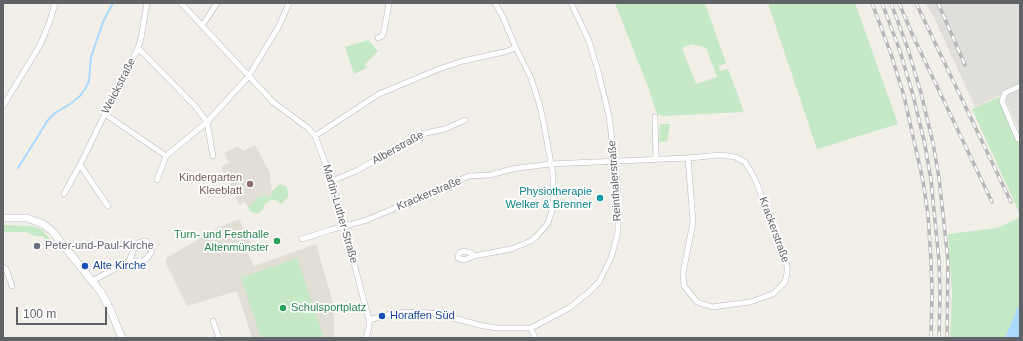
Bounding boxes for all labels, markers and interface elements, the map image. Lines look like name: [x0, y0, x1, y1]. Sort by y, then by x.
street label: Weickstraße: [99, 56, 139, 116]
street label: Alberstraße: [370, 128, 426, 168]
street label: Reinthalerstraße: [606, 140, 624, 222]
street label: Martin-Luther-Straße: [320, 163, 360, 265]
place label: Kindergarten Kleeblatt: [179, 171, 242, 197]
street label: Krackerstraße: [395, 174, 463, 214]
marker: Kindergarten Kleeblatt: [245, 179, 255, 189]
place label: Physiotherapie Welker & Brenner: [505, 185, 592, 211]
marker: Physiotherapie Welker & Brenner: [595, 193, 605, 203]
street label: Krackerstraße: [756, 195, 792, 265]
place label: Turn- und Festhalle Altenmünster: [174, 228, 269, 254]
marker: Turn- und Festhalle Altenmünster: [272, 236, 282, 246]
place label: Peter-und-Paul-Kirche: [45, 239, 154, 253]
marker: Peter-und-Paul-Kirche: [32, 241, 42, 251]
place label: Alte Kirche: [93, 259, 146, 273]
marker: Alte Kirche: [80, 261, 90, 271]
scale bar: [18, 299, 109, 325]
place label: Schulsportplatz: [291, 301, 366, 315]
marker: Schulsportplatz: [278, 303, 288, 313]
text: 100 m: [23, 307, 56, 321]
place label: Horaffen Süd: [390, 309, 455, 323]
marker: Horaffen Süd: [377, 311, 387, 321]

